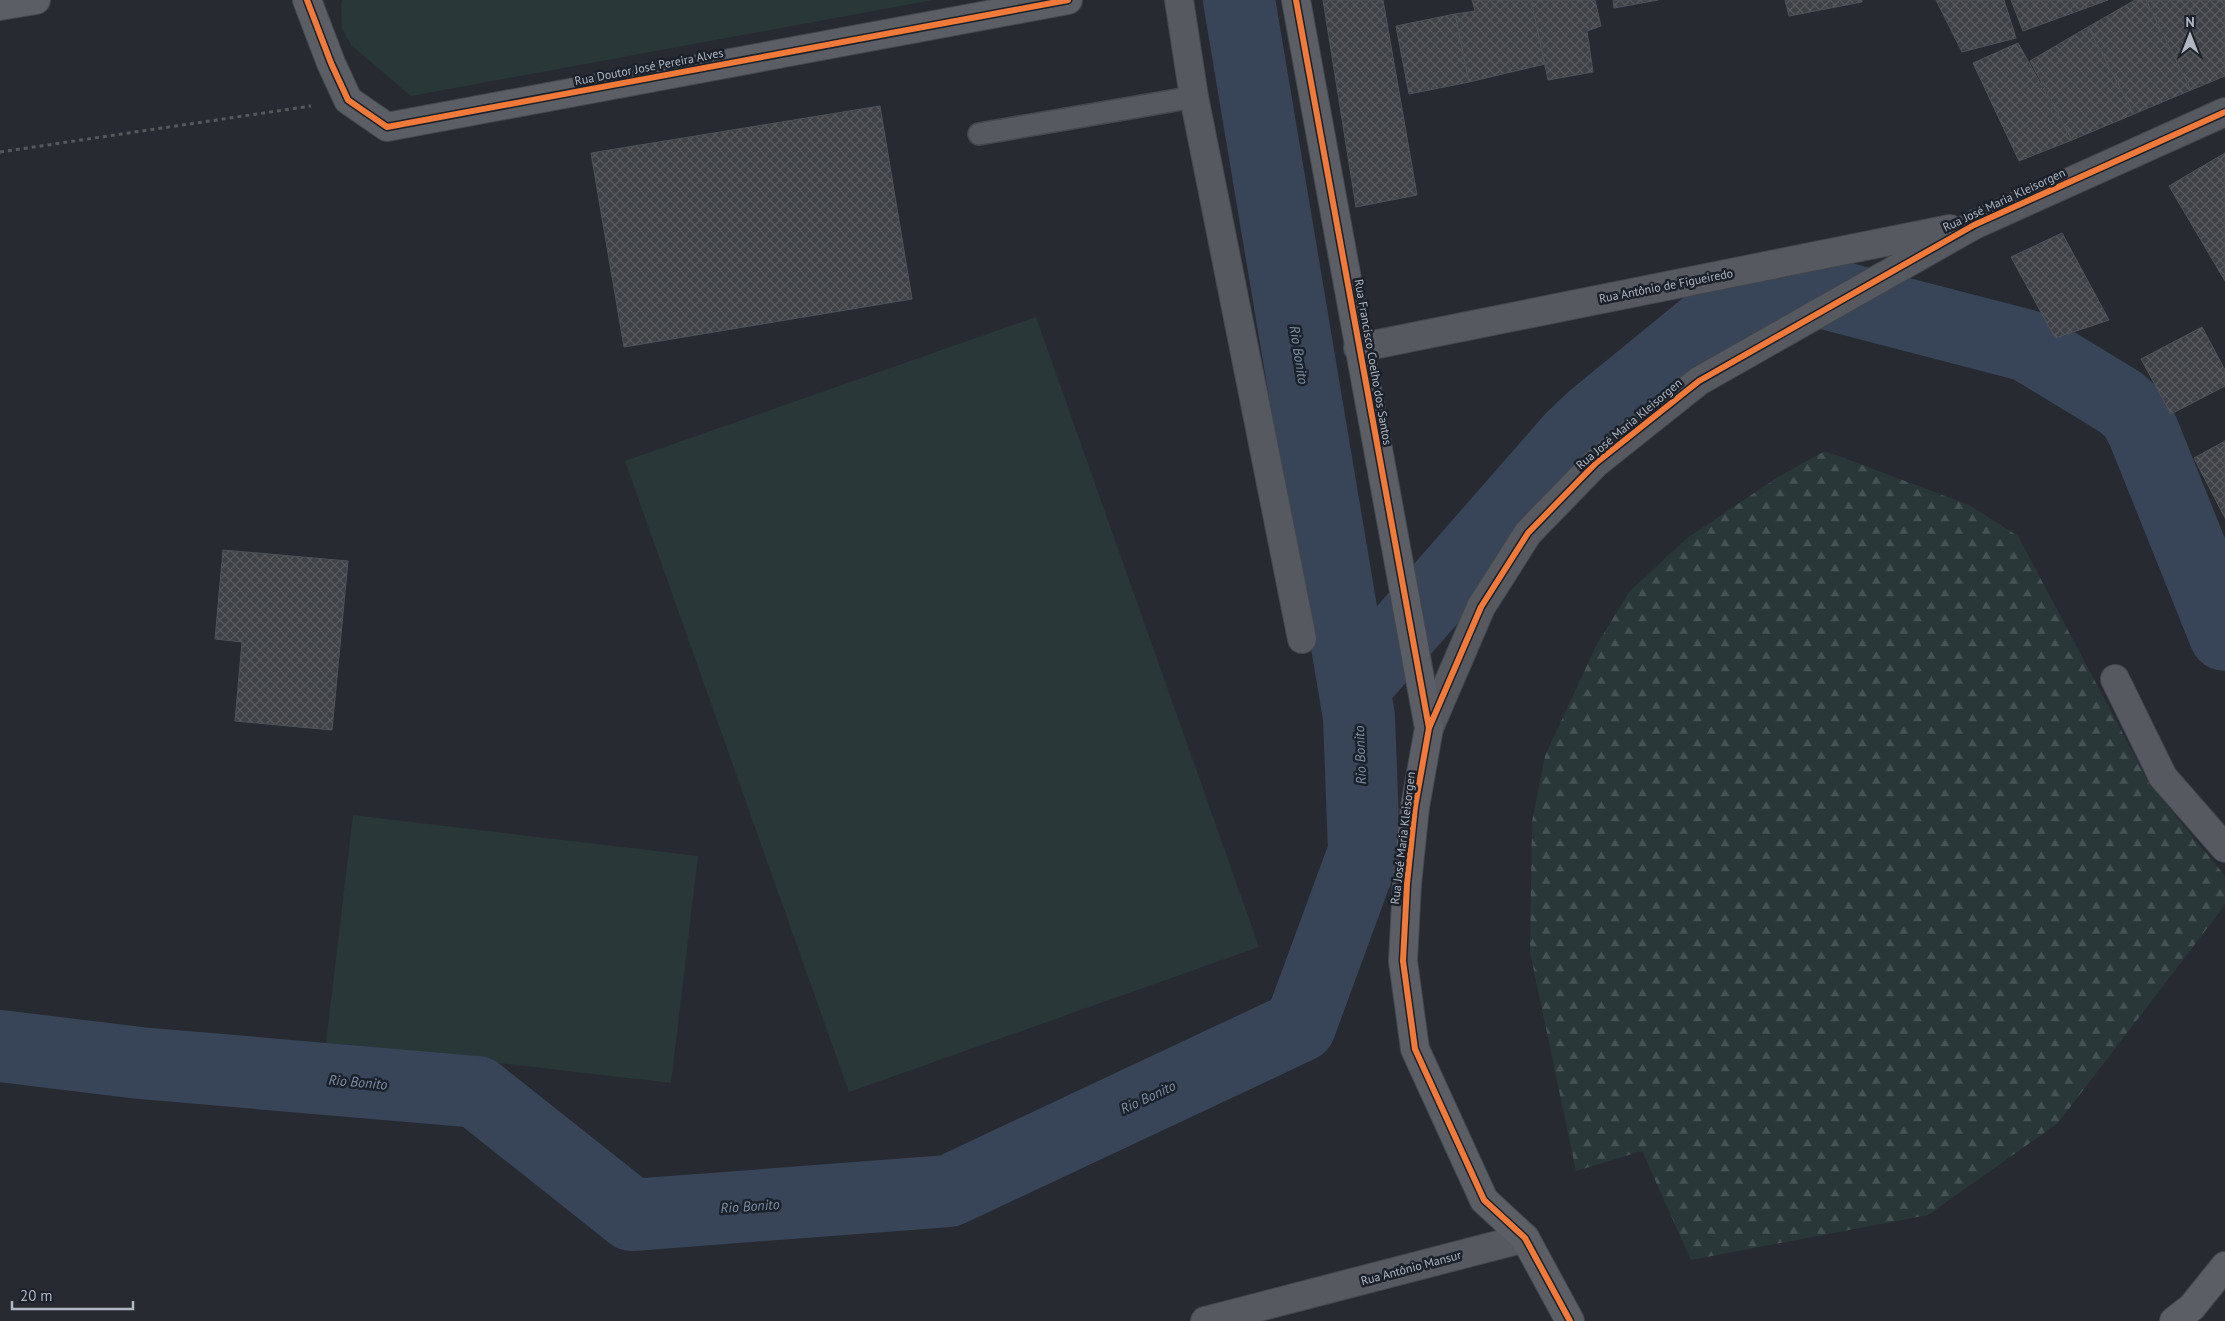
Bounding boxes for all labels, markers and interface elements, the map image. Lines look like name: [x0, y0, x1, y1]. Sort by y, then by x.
north arrow: [2165, 10, 2215, 60]
text: N: [2185, 13, 2195, 31]
street label: Rua Doutor José Pereira Alves: [573, 45, 725, 88]
street label: Rua José Maria Kleisorgen: [1940, 165, 2068, 235]
street label: Rua Antônio de Figueiredo: [1598, 265, 1734, 306]
street label: Rua Francisco Coelho dos Santos: [1352, 278, 1395, 446]
water label: Rio Bonito: [1285, 324, 1313, 386]
street label: Rua José Maria Kleisorgen: [1573, 375, 1685, 472]
water label: Rio Bonito: [1350, 725, 1370, 785]
street label: Rua José Maria Kleisorgen: [1387, 771, 1418, 905]
water label: Rio Bonito: [328, 1070, 388, 1094]
water label: Rio Bonito: [1117, 1076, 1179, 1118]
water label: Rio Bonito: [720, 1195, 780, 1217]
street label: Rua Antônio Mansur: [1359, 1247, 1463, 1288]
scale bar: [12, 1278, 134, 1310]
text: 20 m: [20, 1286, 53, 1305]

